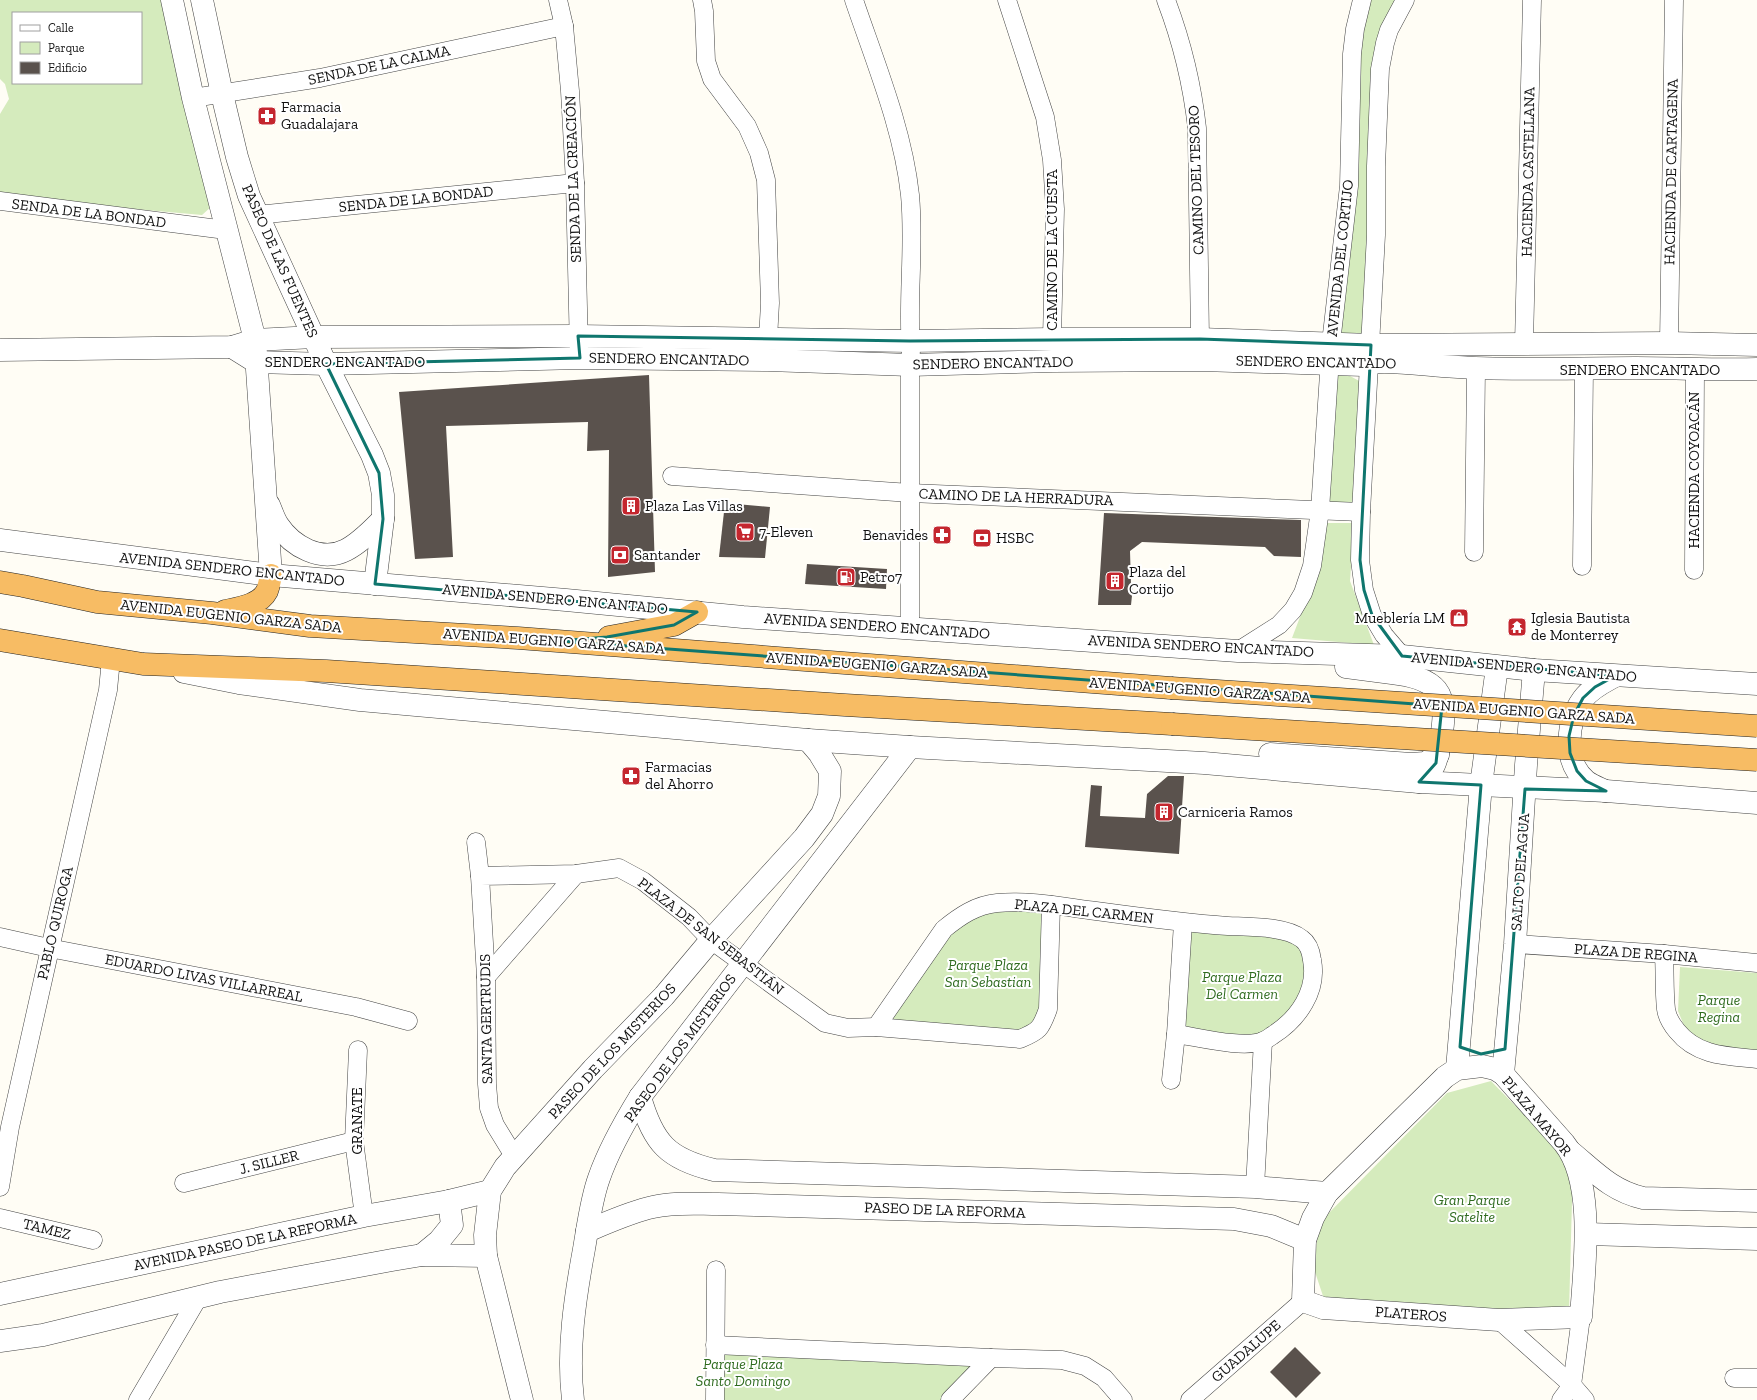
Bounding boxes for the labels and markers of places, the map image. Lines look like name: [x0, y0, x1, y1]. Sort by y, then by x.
place label: Farmacia Guadalajara: [281, 98, 358, 133]
pharmacy icon: Farmacia Guadalajara: [256, 105, 278, 127]
building icon: Plaza Las Villas: [620, 495, 642, 517]
place label: Plaza Las Villas: [645, 497, 743, 515]
supermarket icon: 7-Eleven: [734, 521, 756, 543]
place label: 7-Eleven: [759, 523, 814, 541]
pharmacy icon: Benavides: [931, 524, 953, 546]
place label: Benavides: [863, 526, 928, 544]
bank icon: HSBC: [971, 527, 993, 549]
place label: HSBC: [996, 529, 1034, 547]
bank icon: Santander: [609, 544, 631, 566]
place label: Santander: [634, 546, 701, 564]
place label: Plaza del Cortijo: [1129, 563, 1186, 598]
fuel station icon: Petro7: [835, 566, 857, 588]
place label: Petro7: [860, 568, 902, 586]
building icon: Plaza del Cortijo: [1104, 570, 1126, 592]
shop icon: Mueblería LM: [1448, 607, 1470, 629]
place label: Mueblería LM: [1355, 609, 1445, 627]
place label: Iglesia Bautista de Monterrey: [1531, 609, 1630, 644]
temple icon: Iglesia Bautista de Monterrey: [1506, 616, 1528, 638]
place label: Farmacias del Ahorro: [645, 758, 714, 793]
pharmacy icon: Farmacias del Ahorro: [620, 765, 642, 787]
building icon: Carniceria Ramos: [1153, 801, 1175, 823]
place label: Carniceria Ramos: [1178, 803, 1293, 821]

